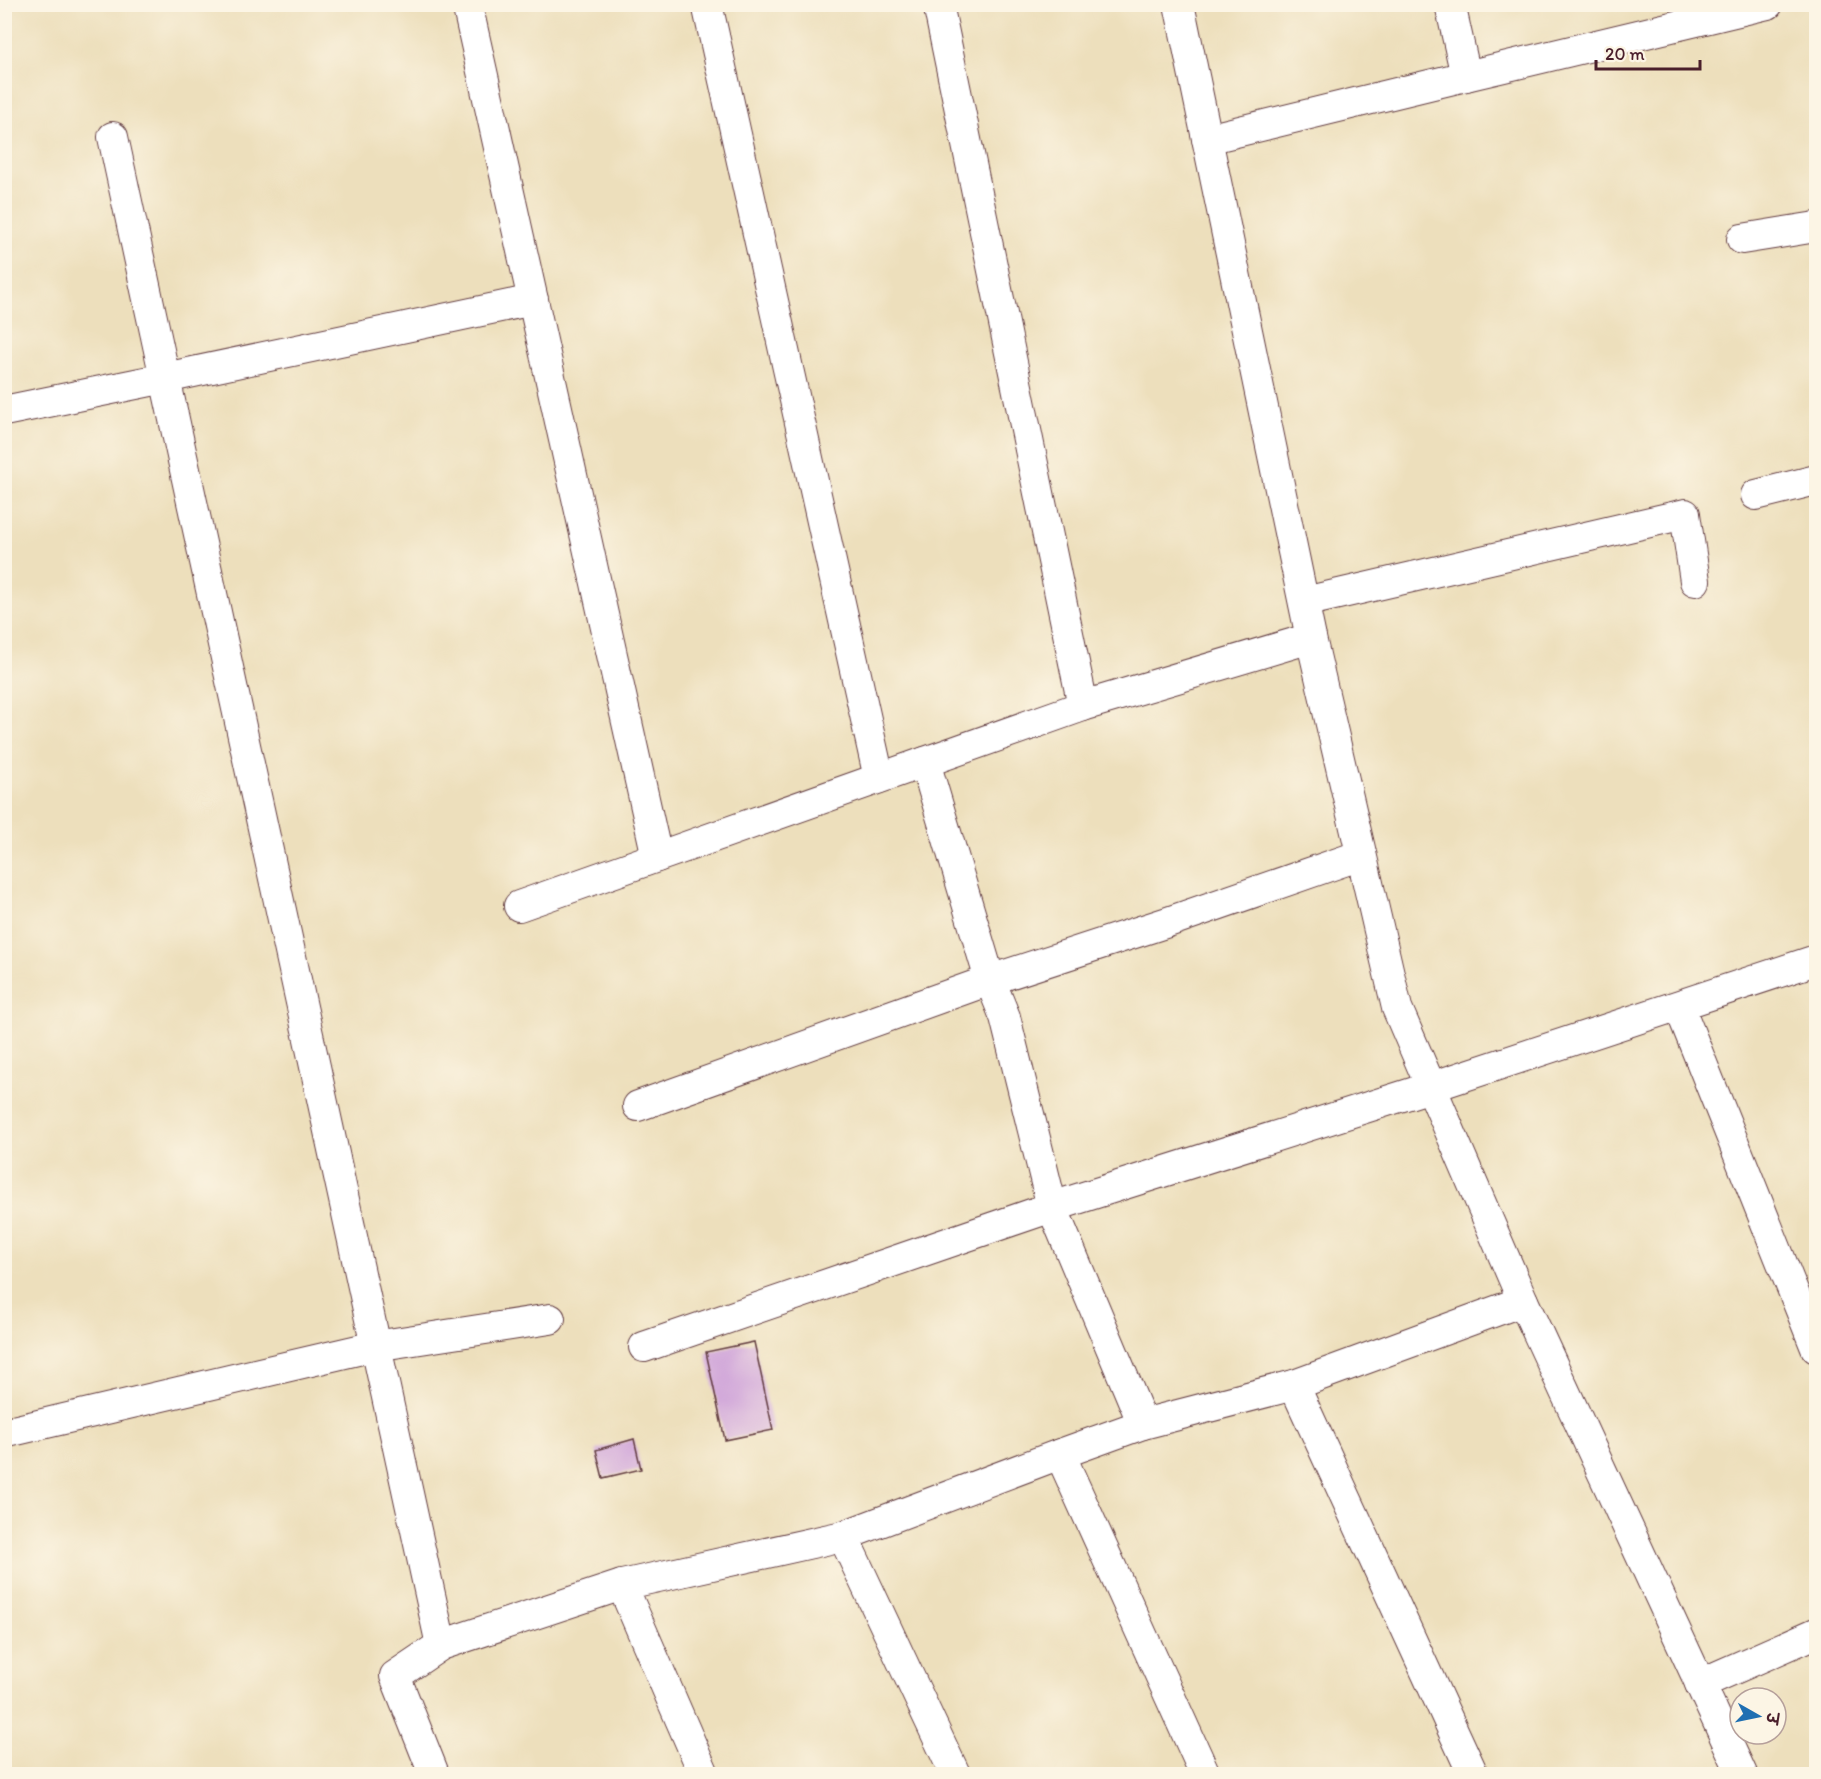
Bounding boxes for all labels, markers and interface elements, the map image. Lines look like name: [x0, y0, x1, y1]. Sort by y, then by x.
scale bar: [1596, 33, 1700, 71]
text: 20 m: [1605, 43, 1645, 65]
north arrow: [1728, 1686, 1788, 1746]
text: उ: [1762, 1710, 1783, 1726]

